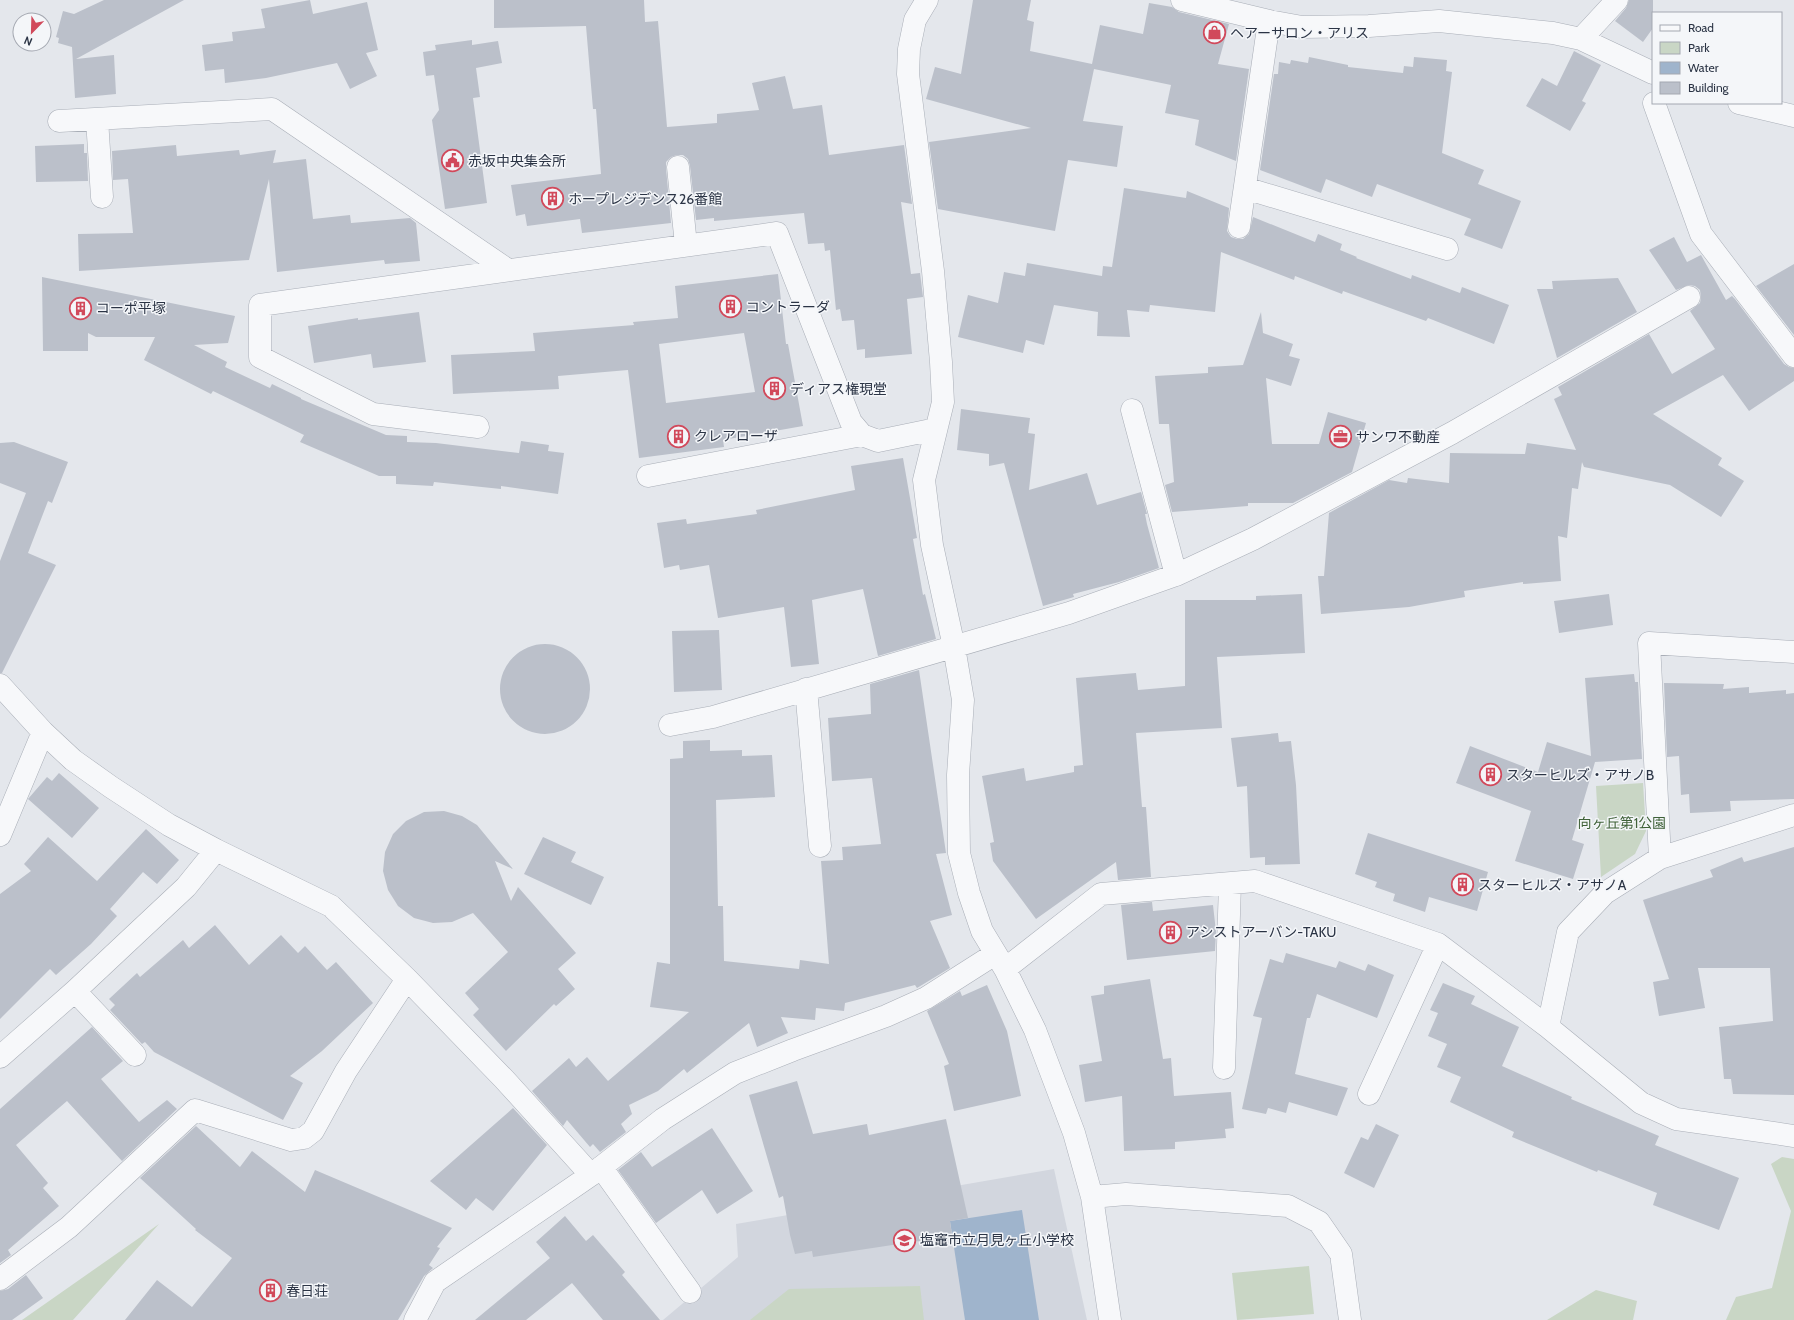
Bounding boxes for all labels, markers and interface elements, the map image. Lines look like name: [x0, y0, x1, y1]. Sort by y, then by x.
north arrow: [12, 12, 52, 52]
legend: [1652, 12, 1782, 104]
shop icon: ヘアーサロン・アリス: [1202, 20, 1228, 46]
text: Road: [1688, 20, 1714, 35]
place label: ヘアーサロン・アリス: [1230, 24, 1369, 42]
text: N: [22, 33, 34, 49]
text: Park: [1688, 40, 1710, 55]
text: Water: [1688, 60, 1719, 75]
text: Building: [1688, 80, 1730, 95]
public building icon: 赤坂中央集会所: [440, 148, 466, 174]
place label: 赤坂中央集会所: [468, 152, 566, 170]
building icon: ホープレジデンス26番館: [539, 186, 565, 212]
place label: ホープレジデンス26番館: [568, 190, 722, 208]
building icon: コントラーダ: [717, 294, 743, 320]
building icon: コーポ平塚: [67, 295, 93, 321]
place label: コントラーダ: [746, 298, 830, 316]
place label: コーポ平塚: [96, 299, 166, 317]
building icon: ディアス権現堂: [762, 376, 788, 402]
place label: ディアス権現堂: [790, 380, 887, 398]
building icon: クレアローザ: [666, 423, 692, 449]
office icon: サンワ不動産: [1327, 424, 1353, 450]
place label: クレアローザ: [694, 427, 778, 445]
place label: サンワ不動産: [1356, 428, 1440, 446]
building icon: スターヒルズ・アサノB: [1477, 762, 1503, 788]
place label: スターヒルズ・アサノB: [1506, 766, 1654, 784]
park label: 向ヶ丘第1公園: [1578, 814, 1666, 832]
building icon: スターヒルズ・アサノA: [1449, 872, 1475, 898]
place label: スターヒルズ・アサノA: [1478, 876, 1627, 894]
building icon: アシストアーバン-TAKU: [1157, 919, 1183, 945]
place label: アシストアーバン-TAKU: [1186, 923, 1337, 941]
school or university icon: 塩竈市立月見ヶ丘小学校: [891, 1227, 917, 1253]
place label: 塩竈市立月見ヶ丘小学校: [920, 1231, 1074, 1249]
building icon: 春日荘: [257, 1278, 283, 1304]
place label: 春日荘: [286, 1282, 328, 1300]

